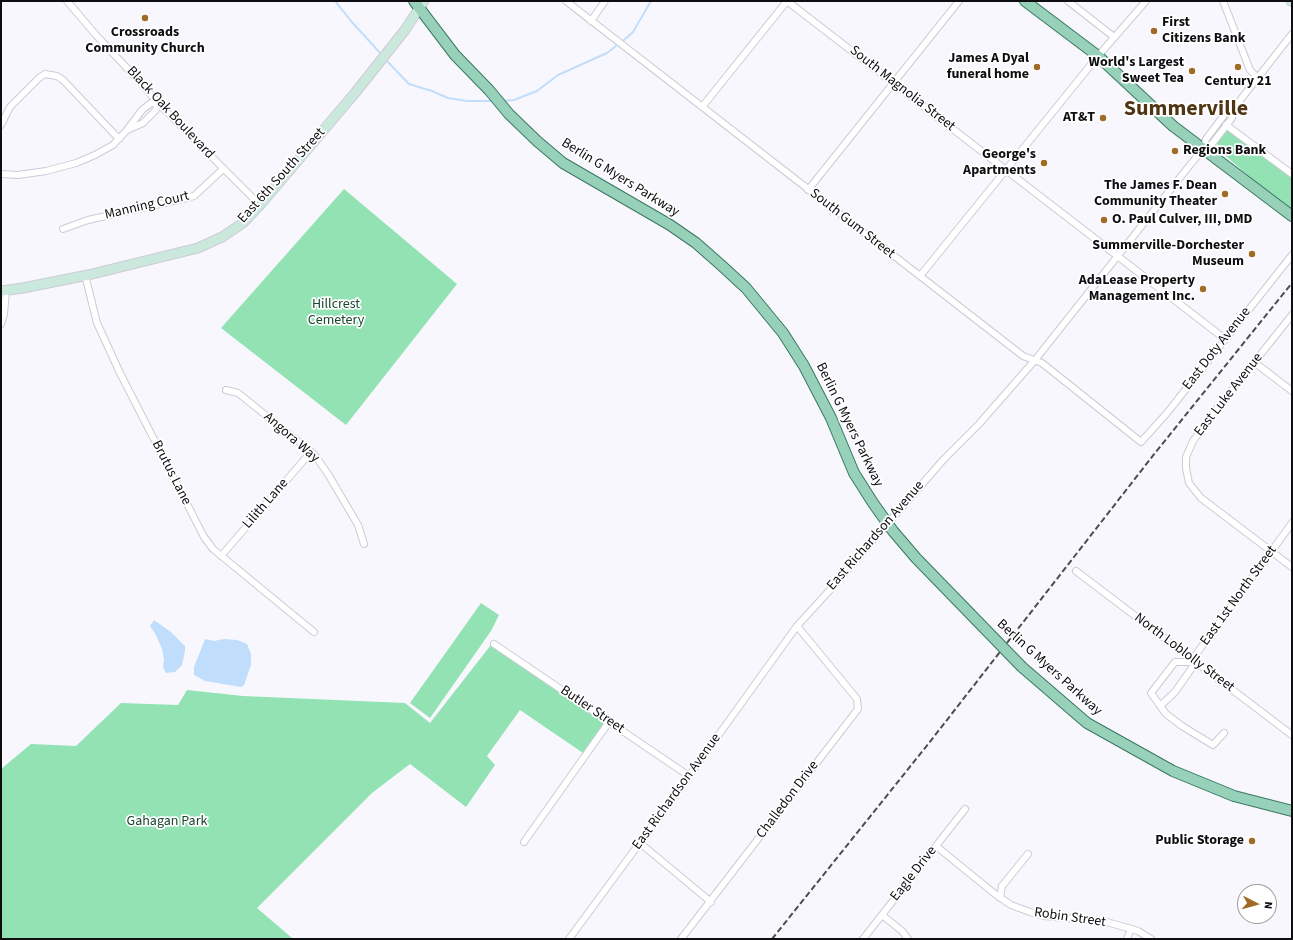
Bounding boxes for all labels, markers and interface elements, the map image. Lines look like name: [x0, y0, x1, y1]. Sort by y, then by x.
marker: Crossroads Community Church: [140, 13, 150, 23]
place label: First Citizens Bank: [1162, 15, 1245, 48]
place label: Crossroads Community Church: [85, 25, 205, 58]
marker: First Citizens Bank: [1149, 26, 1159, 36]
street label: South Magnolia Street: [846, 43, 958, 135]
place label: James A Dyal funeral home: [947, 51, 1029, 84]
place label: World's Largest Sweet Tea: [1089, 55, 1184, 88]
marker: James A Dyal funeral home: [1032, 62, 1042, 72]
marker: Century 21: [1233, 62, 1243, 72]
street label: Black Oak Boulevard: [123, 63, 217, 163]
marker: World's Largest Sweet Tea: [1187, 66, 1197, 76]
place label: Century 21: [1204, 74, 1272, 90]
district label: Summerville: [1124, 97, 1248, 123]
place label: AT&T: [1063, 110, 1095, 126]
marker: AT&T: [1098, 113, 1108, 123]
street label: East 6th South Street: [235, 125, 329, 227]
street label: Berlin G Myers Parkway: [558, 135, 682, 221]
place label: Regions Bank: [1183, 143, 1266, 159]
marker: Regions Bank: [1170, 146, 1180, 156]
place label: George's Apartments: [963, 147, 1036, 180]
marker: George's Apartments: [1039, 158, 1049, 168]
place label: The James F. Dean Community Theater: [1094, 178, 1217, 210]
street label: South Gum Street: [806, 186, 898, 262]
street label: Manning Court: [103, 188, 191, 224]
marker: The James F. Dean Community Theater: [1220, 189, 1230, 199]
place label: O. Paul Culver, III, DMD: [1112, 212, 1252, 228]
marker: O. Paul Culver, III, DMD: [1099, 215, 1109, 225]
place label: Summerville-Dorchester Museum: [1092, 238, 1244, 270]
marker: Summerville-Dorchester Museum: [1247, 249, 1257, 259]
place label: AdaLease Property Management Inc.: [1079, 273, 1195, 306]
marker: AdaLease Property Management Inc.: [1198, 284, 1208, 294]
park label: Hillcrest Cemetery: [308, 297, 364, 330]
street label: East Doty Avenue: [1179, 304, 1255, 394]
street label: East Luke Avenue: [1191, 350, 1267, 440]
street label: Berlin G Myers Parkway: [812, 360, 886, 490]
street label: Angora Way: [260, 409, 322, 467]
street label: Brutus Lane: [148, 438, 194, 508]
street label: Lilith Lane: [240, 476, 292, 532]
street label: East Richardson Avenue: [824, 478, 928, 594]
street label: East 1st North Street: [1197, 543, 1281, 649]
street label: North Loblolly Street: [1130, 610, 1238, 696]
street label: Berlin G Myers Parkway: [993, 616, 1105, 720]
street label: Butler Street: [557, 682, 627, 738]
street label: East Richardson Avenue: [629, 731, 725, 853]
street label: Challedon Drive: [753, 758, 823, 842]
park label: Gahagan Park: [127, 814, 207, 830]
place label: Public Storage: [1155, 833, 1244, 849]
marker: Public Storage: [1247, 836, 1257, 846]
street label: Eagle Drive: [887, 843, 941, 905]
north arrow: [1237, 884, 1277, 924]
text: N: [1261, 901, 1276, 910]
street label: Robin Street: [1033, 905, 1107, 931]

